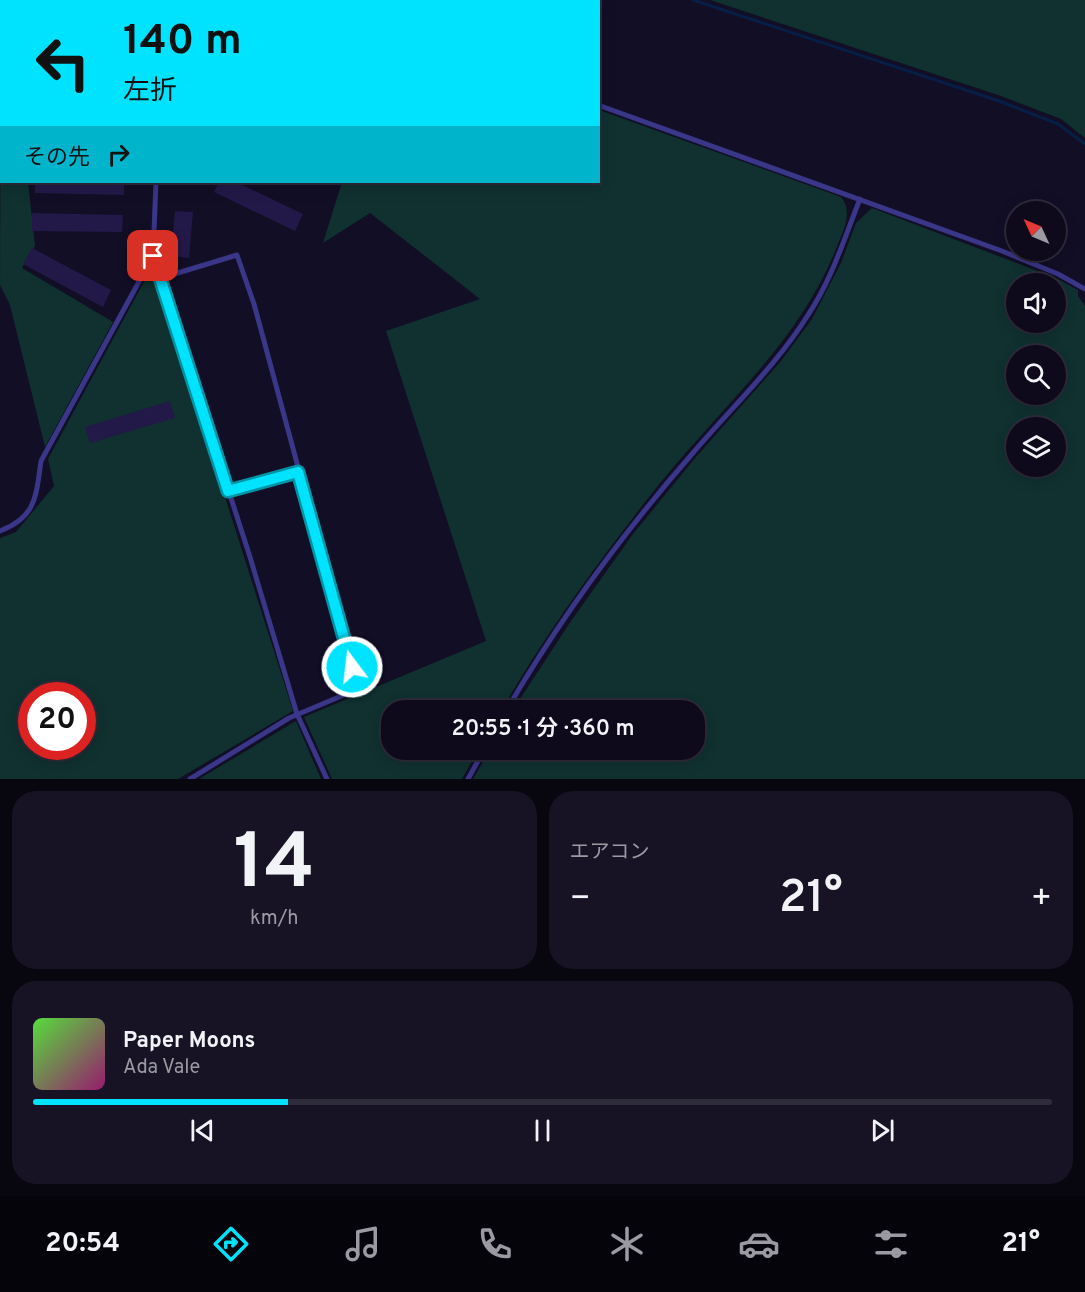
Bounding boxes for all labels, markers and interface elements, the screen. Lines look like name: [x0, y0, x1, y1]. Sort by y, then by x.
text: 140 m: [123, 16, 242, 69]
icon: left: [24, 24, 102, 102]
text: 左折: [123, 75, 177, 109]
icon: right: [102, 138, 135, 171]
text: その先: [24, 145, 90, 172]
north arrow: [1006, 201, 1066, 261]
map controls: [1006, 201, 1066, 477]
pin: [127, 230, 178, 281]
icon: arrive: [136, 239, 169, 272]
button: sound: [1006, 273, 1066, 333]
button: search: [1006, 345, 1066, 405]
button: layers: [1006, 417, 1066, 477]
position arrow: [320, 635, 384, 699]
speed limit sign: 20: [18, 682, 96, 760]
text: 20:55 · 1 分 · 360 m: [452, 716, 634, 743]
text: 14: [234, 817, 315, 916]
text: エアコン: [570, 840, 650, 866]
text: 21°: [779, 871, 843, 928]
text: −: [570, 879, 591, 921]
text: +: [1031, 879, 1052, 921]
text: km/h: [250, 906, 299, 932]
text: Paper Moons: [123, 1028, 255, 1055]
text: Ada Vale: [123, 1055, 200, 1081]
icon: previous: [186, 1114, 219, 1147]
icon: pause: [526, 1114, 559, 1147]
icon: next: [866, 1114, 899, 1147]
icon: directions: [210, 1223, 252, 1265]
icon: music: [342, 1223, 384, 1265]
icon: phone: [474, 1223, 516, 1265]
icon: climate: [606, 1223, 648, 1265]
icon: car: [738, 1223, 780, 1265]
icon: filters: [870, 1223, 912, 1265]
text: 20:54: [45, 1227, 120, 1261]
text: 21°: [1001, 1227, 1040, 1261]

